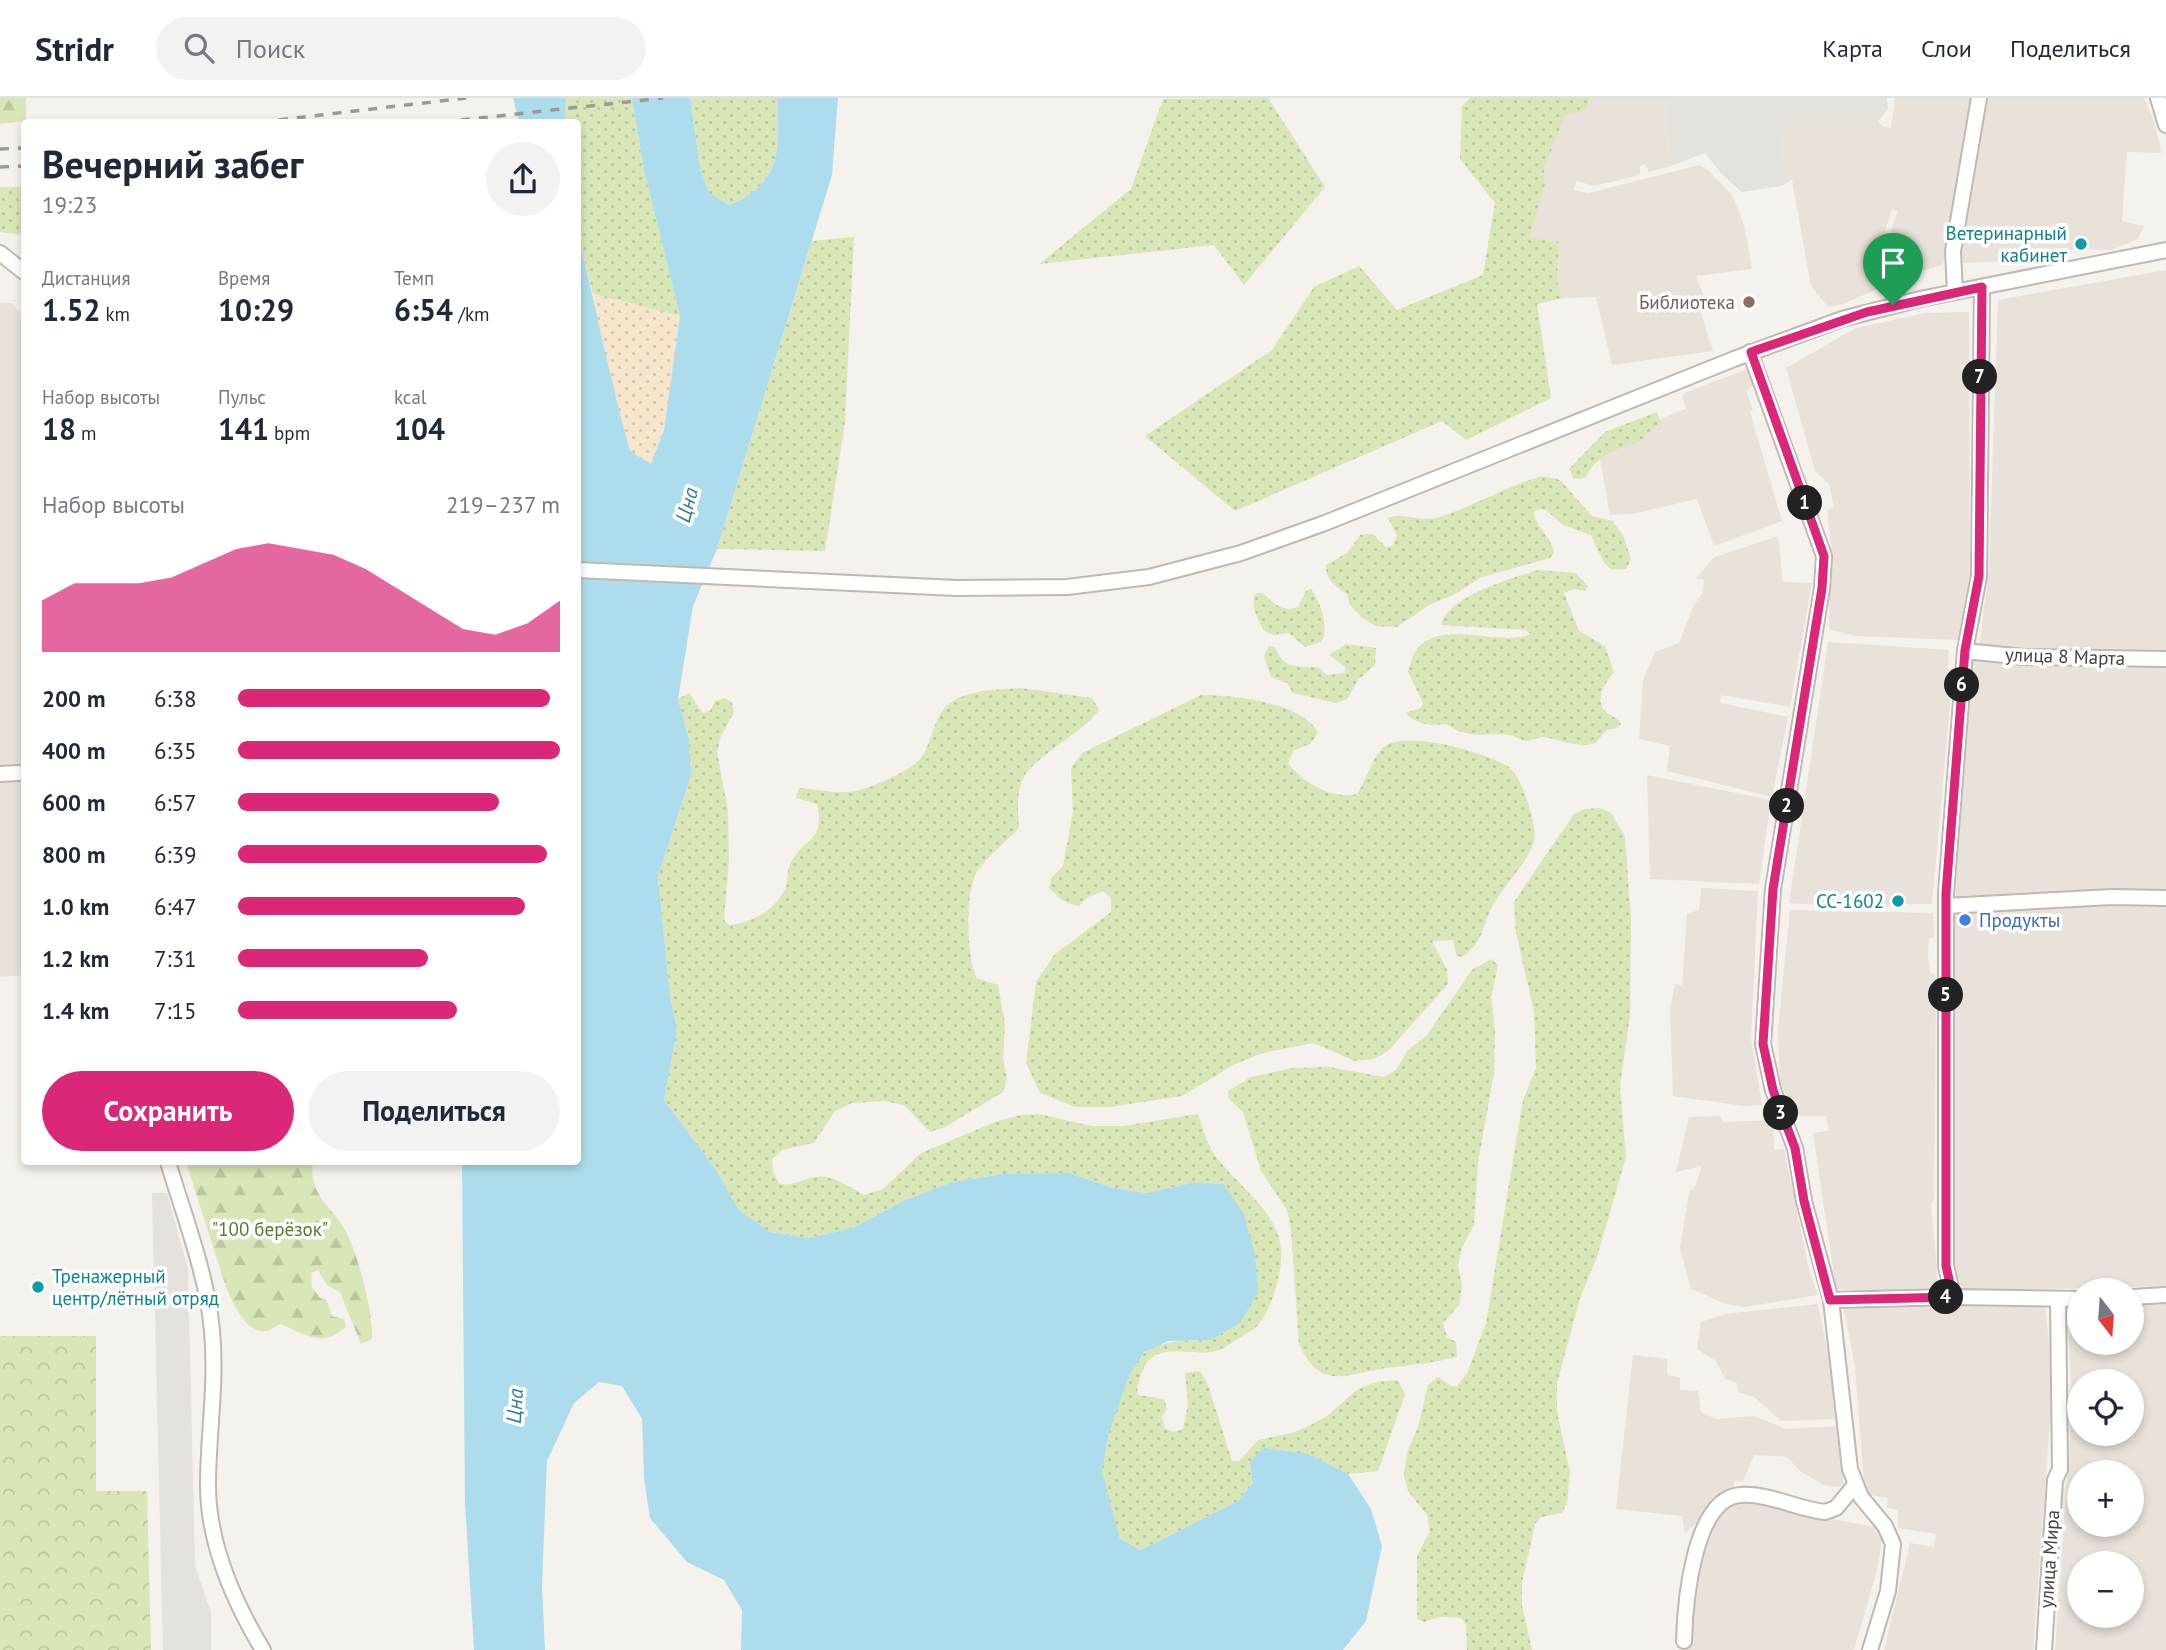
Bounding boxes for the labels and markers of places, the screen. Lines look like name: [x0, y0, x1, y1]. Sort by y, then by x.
place label: Ветеринарный кабинет: [1946, 221, 2067, 267]
pin: [1863, 233, 1923, 305]
marker: Ветеринарный кабинет: [2073, 236, 2089, 252]
place label: Библиотека: [1639, 290, 1735, 314]
marker: Библиотека: [1741, 294, 1757, 310]
pin: 7: [1962, 360, 1997, 394]
pin: 1: [1787, 486, 1822, 520]
pin: 6: [1944, 668, 1980, 702]
pin: 2: [1770, 788, 1804, 824]
place label: СС-1602: [1816, 889, 1884, 913]
marker: СС-1602: [1890, 893, 1906, 909]
place label: Продукты: [1979, 908, 2060, 932]
marker: Продукты: [1957, 912, 1973, 928]
pin: 5: [1928, 978, 1964, 1012]
pin: 3: [1764, 1096, 1798, 1130]
place label: Тренажерный центр/лётный отряд: [52, 1264, 219, 1310]
marker: Тренажерный центр/лётный отряд: [30, 1279, 46, 1295]
pin: 4: [1928, 1280, 1964, 1314]

